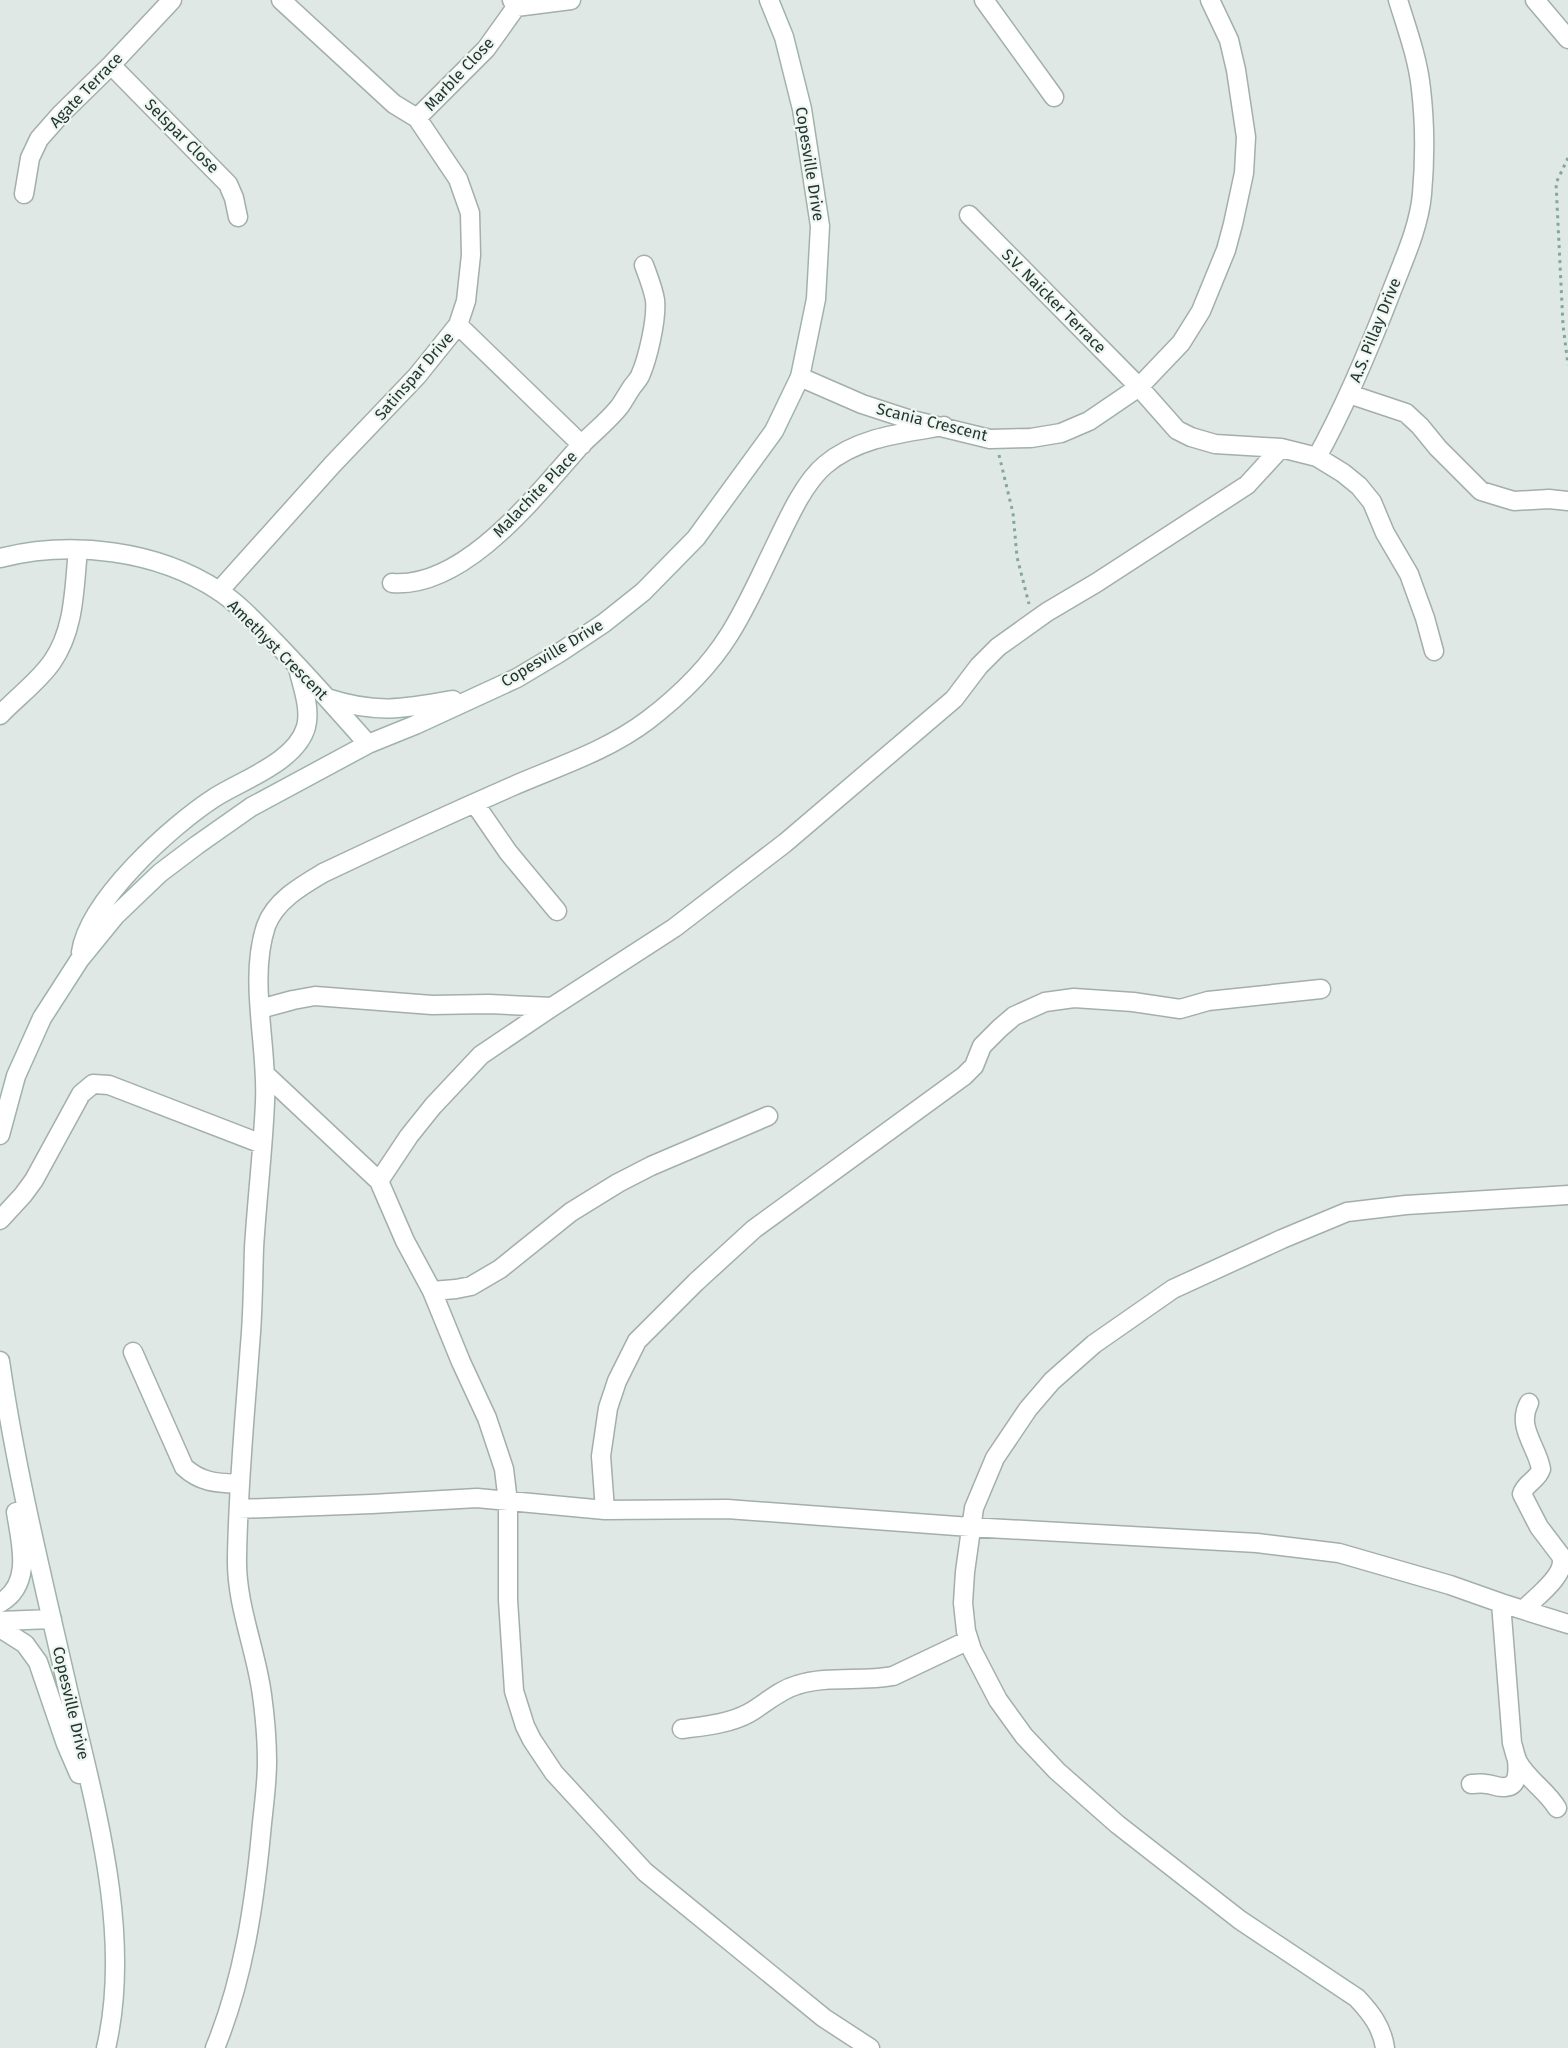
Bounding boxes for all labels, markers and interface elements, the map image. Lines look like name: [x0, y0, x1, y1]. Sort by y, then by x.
street label: Marble Close: [420, 33, 498, 115]
street label: Agate Terrace: [45, 48, 127, 132]
street label: Selspar Close: [141, 95, 223, 177]
street label: Copesville Drive: [792, 105, 828, 223]
street label: S.V. Naicker Terrace: [998, 245, 1110, 357]
street label: A.S. Pillay Drive: [1345, 275, 1405, 385]
street label: Satinspar Drive: [371, 328, 457, 424]
street label: Scania Crescent: [875, 399, 990, 445]
street label: Malachite Place: [489, 447, 581, 541]
street label: Amethyst Crescent: [224, 596, 332, 704]
street label: Copesville Drive: [498, 615, 606, 691]
street label: Copesville Drive: [49, 1645, 93, 1761]

